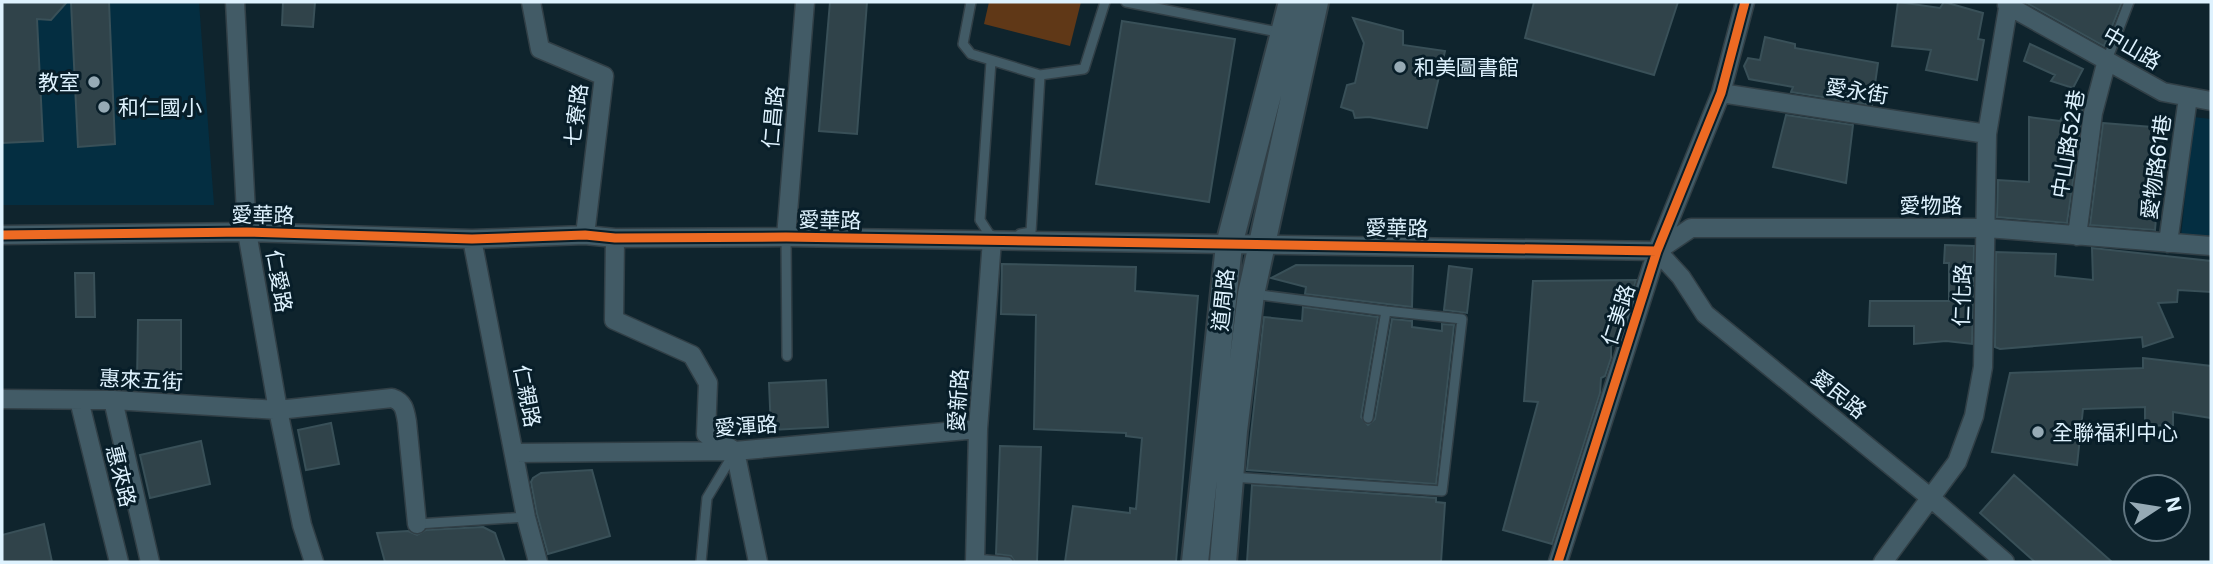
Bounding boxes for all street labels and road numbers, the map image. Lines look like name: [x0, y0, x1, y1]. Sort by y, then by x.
street label: 中山路: [2098, 21, 2166, 75]
street label: 愛永街: [1824, 74, 1890, 108]
street label: 七寮路: [560, 82, 592, 148]
street label: 仁昌路: [758, 85, 788, 149]
street label: 中山路52巷: [2047, 88, 2089, 200]
street label: 愛物路61巷: [2136, 113, 2176, 221]
street label: 愛物路: [1900, 193, 1963, 218]
street label: 愛華路: [231, 202, 295, 228]
street label: 愛華路: [798, 207, 862, 233]
street label: 愛華路: [1365, 215, 1429, 241]
street label: 仁愛路: [261, 248, 297, 314]
street label: 仁化路: [1948, 263, 1976, 327]
street label: 道周路: [1207, 267, 1239, 333]
street label: 仁美路: [1596, 281, 1640, 349]
street label: 仁親路: [509, 363, 545, 429]
street label: 愛民路: [1807, 364, 1871, 424]
street label: 惠來五街: [98, 365, 184, 395]
street label: 愛新路: [943, 368, 973, 432]
street label: 愛渾路: [714, 411, 778, 441]
street label: 惠來路: [101, 442, 141, 510]

